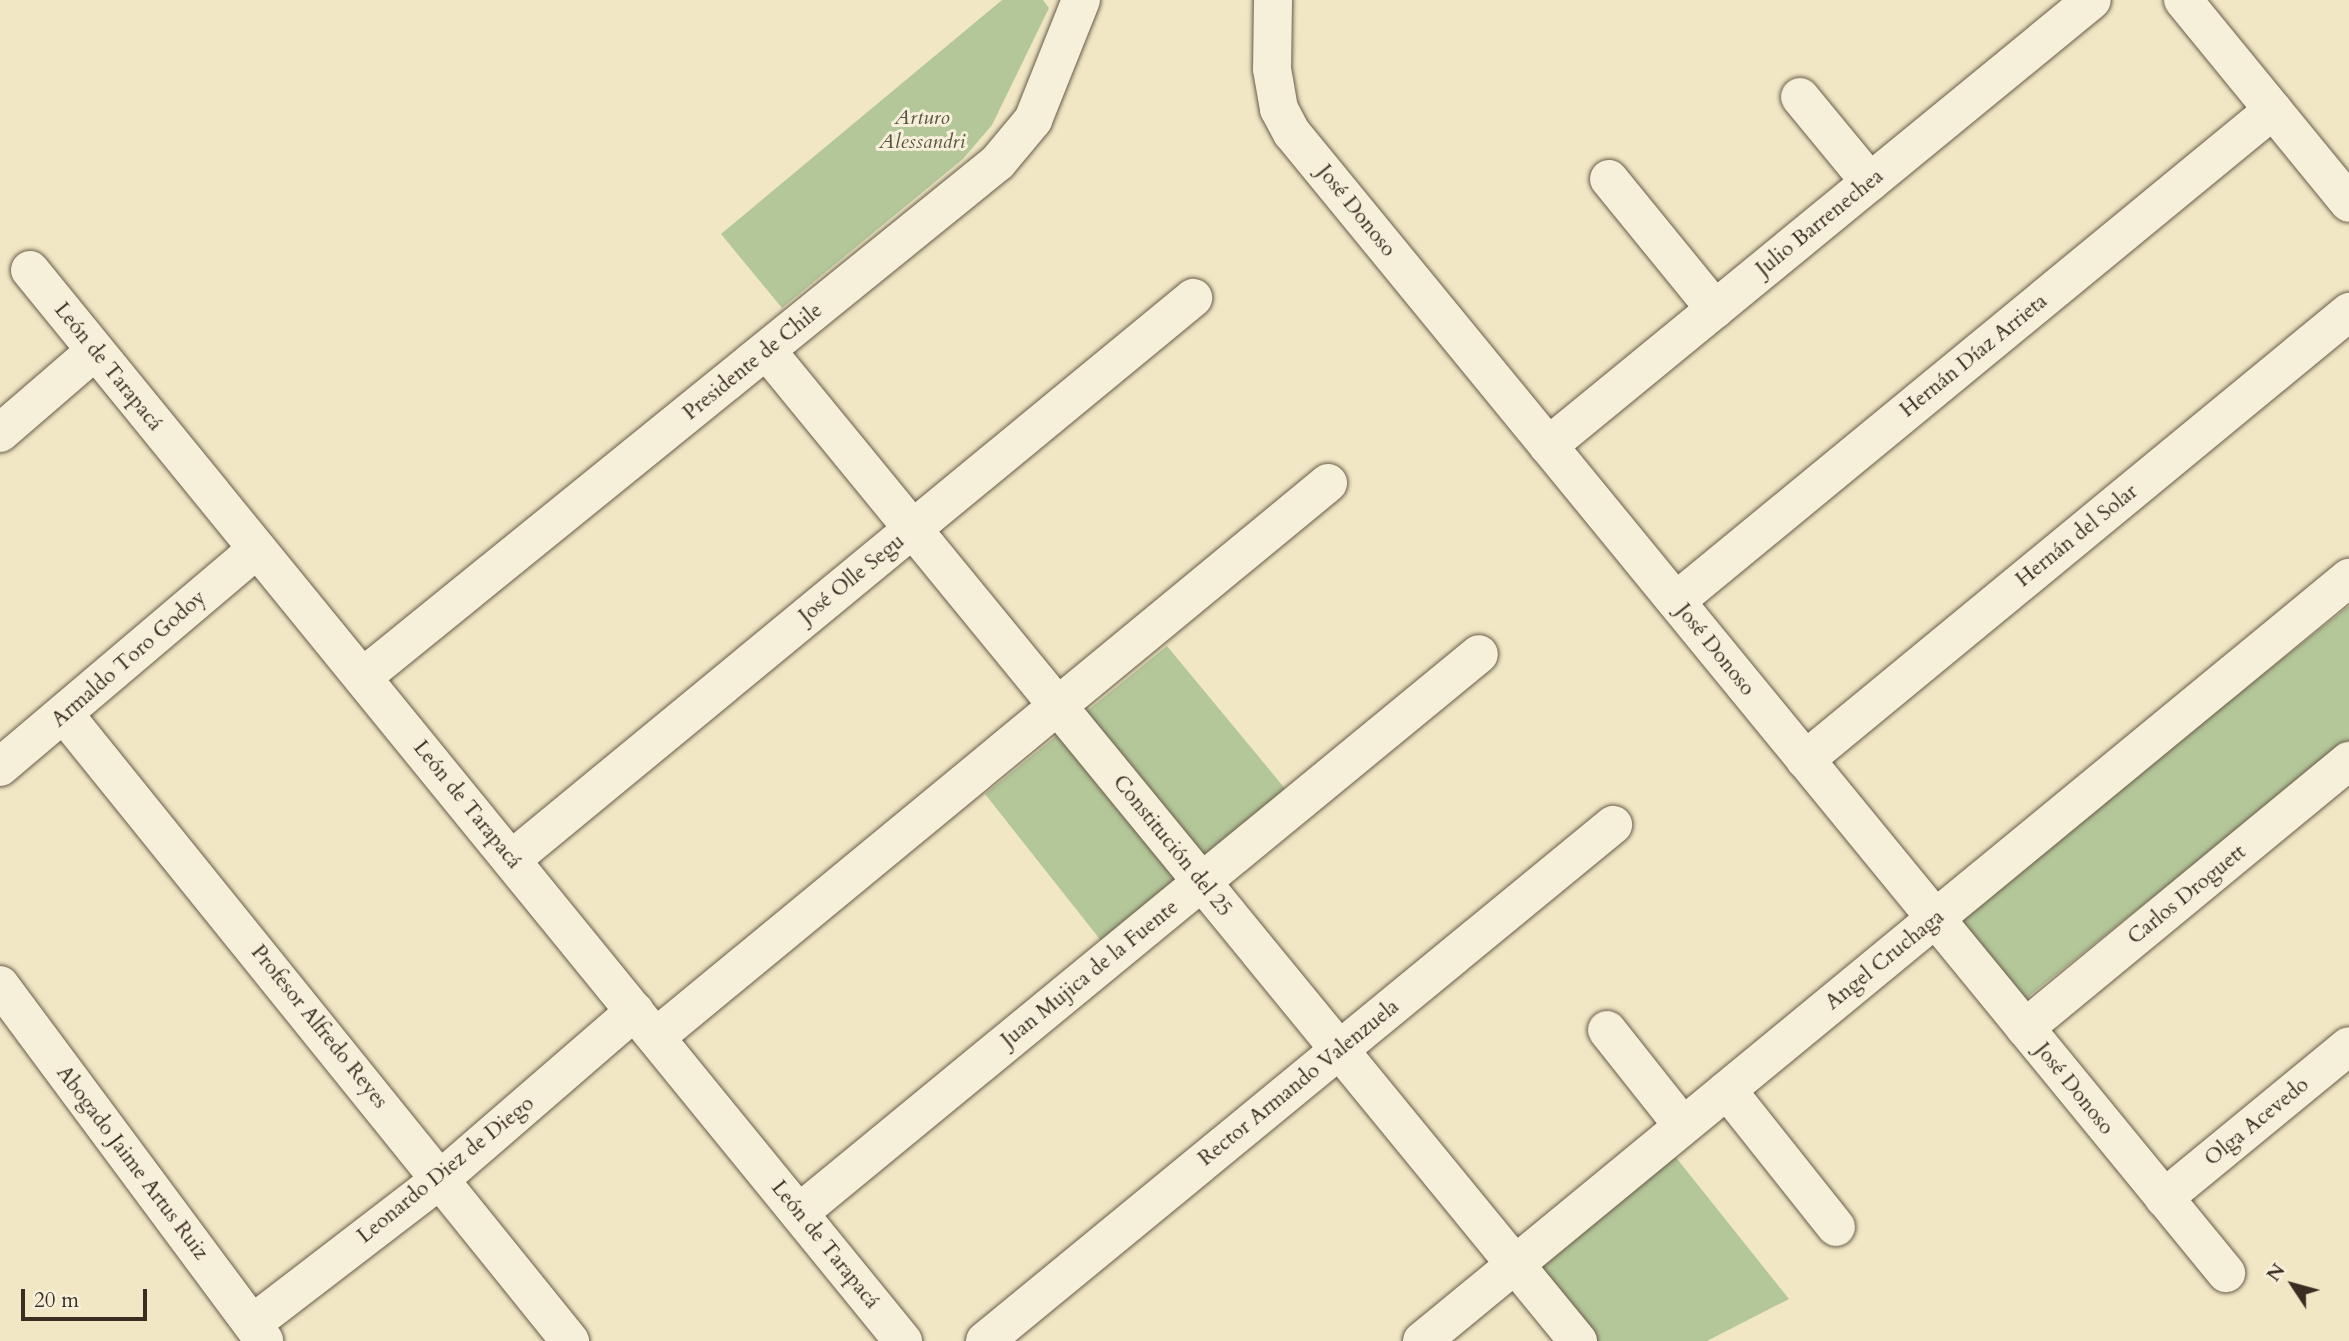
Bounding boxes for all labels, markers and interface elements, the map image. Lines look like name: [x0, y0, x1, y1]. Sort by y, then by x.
park label: Arturo Alessandri: [879, 105, 965, 155]
street label: José Donoso: [1311, 160, 1401, 262]
street label: Julio Barrenechea: [1751, 164, 1889, 282]
street label: Hernán Díaz Arrieta: [1895, 289, 2053, 423]
street label: León de Tarapacá: [49, 298, 167, 436]
street label: Presidente de Chile: [678, 298, 828, 426]
street label: Hernán del Solar: [2011, 479, 2143, 593]
street label: José Olle Segu: [794, 529, 910, 629]
street label: Armaldo Toro Godoy: [47, 585, 211, 733]
street label: José Donoso: [1670, 599, 1760, 701]
street label: León de Tarapacá: [408, 736, 526, 874]
street label: Constitución del 25: [1107, 770, 1237, 922]
street label: Carlos Droguett: [2123, 840, 2251, 950]
street label: Juan Mujica de la Fuente: [996, 895, 1184, 1053]
street label: Angel Cruchaga: [1821, 904, 1949, 1016]
street label: Profesor Alfredo Reyes: [245, 940, 393, 1114]
street label: Rector Armando Valenzuela: [1194, 994, 1404, 1172]
street label: José Donoso: [2029, 1038, 2119, 1140]
street label: Abogado Jaime Artus Ruiz: [51, 1061, 213, 1265]
street label: Olga Acevedo: [2200, 1072, 2314, 1172]
street label: Leonardo Diez de Diego: [353, 1091, 539, 1249]
street label: León de Tarapacá: [766, 1176, 884, 1314]
north arrow: [2258, 1250, 2328, 1320]
text: N: [2261, 1258, 2291, 1287]
scale bar: [24, 1274, 150, 1318]
text: 20 m: [34, 1286, 79, 1315]

